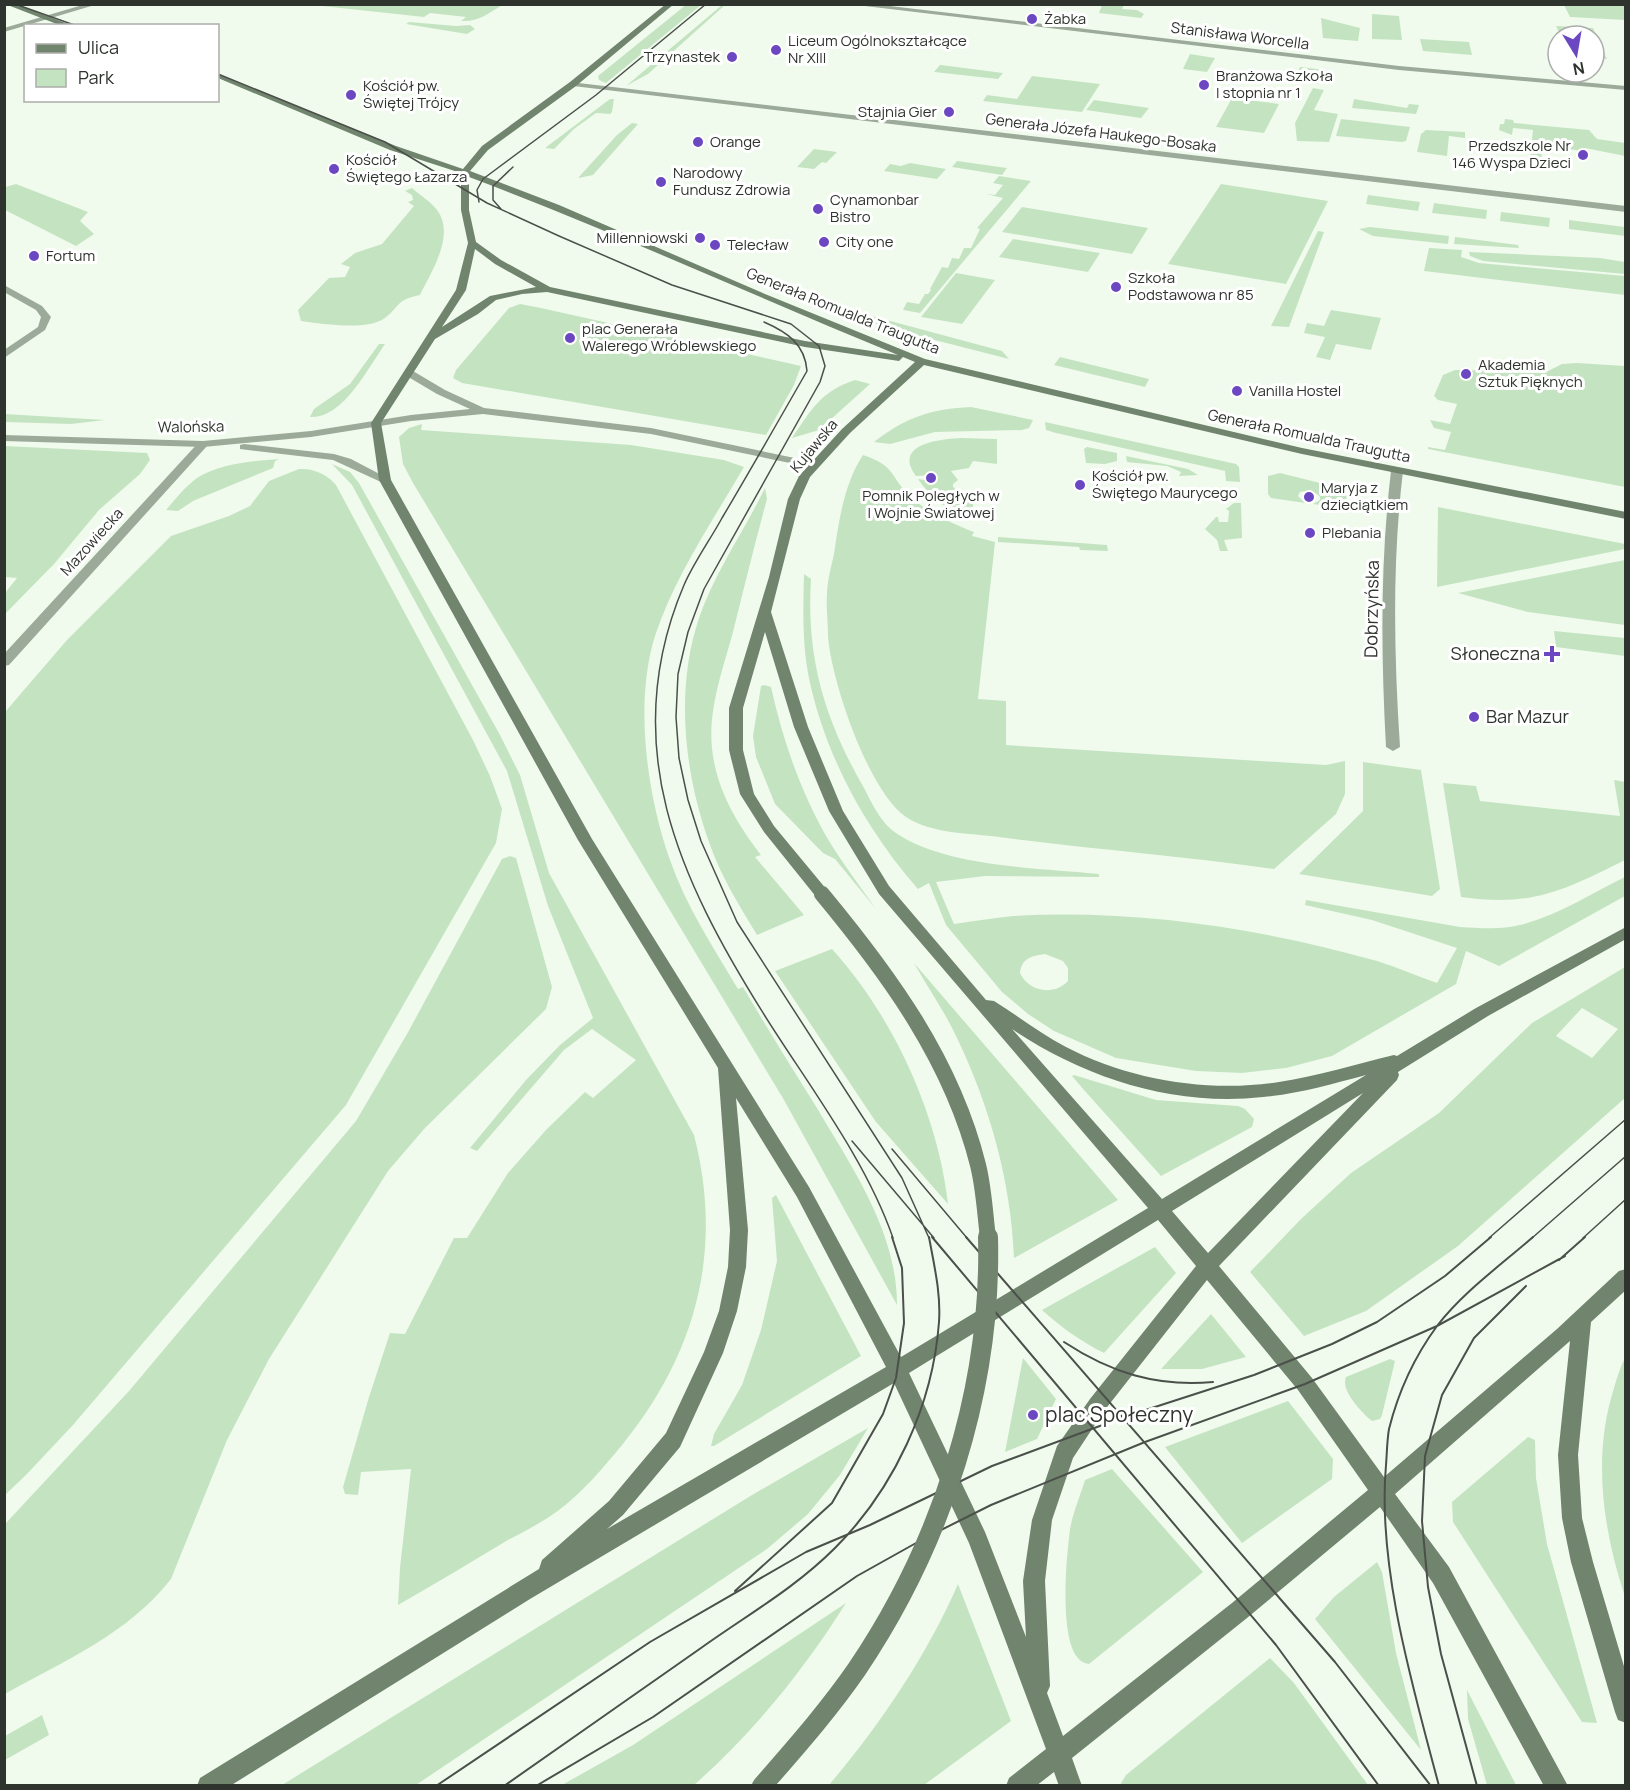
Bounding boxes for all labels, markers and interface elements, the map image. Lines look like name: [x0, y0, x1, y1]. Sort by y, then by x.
place label: Żabka: [1044, 8, 1086, 29]
marker: Żabka: [1025, 12, 1039, 26]
street label: Stanisława Worcella: [1170, 17, 1310, 54]
legend: [24, 24, 219, 102]
north arrow: [1546, 24, 1606, 84]
place label: Liceum Ogólnokształcące Nr XIII: [788, 30, 967, 68]
text: Ulica: [78, 35, 119, 59]
marker: Liceum Ogólnokształcące Nr XIII: [769, 43, 783, 57]
place label: Trzynastek: [644, 46, 721, 67]
marker: Trzynastek: [725, 50, 739, 64]
text: N: [1571, 57, 1587, 81]
text: Park: [78, 65, 115, 89]
place label: Branżowa Szkoła I stopnia nr 1: [1216, 65, 1333, 103]
place label: Kościół pw. Świętej Trójcy: [363, 75, 459, 113]
marker: Branżowa Szkoła I stopnia nr 1: [1197, 78, 1211, 92]
marker: Kościół pw. Świętej Trójcy: [344, 88, 358, 102]
place label: Stajnia Gier: [858, 101, 938, 122]
marker: Stajnia Gier: [942, 105, 956, 119]
street label: Generała Józefa Haukego-Bosaka: [984, 108, 1218, 157]
place label: Orange: [710, 131, 761, 152]
marker: Orange: [691, 135, 705, 149]
place label: Przedszkole Nr 146 Wyspa Dzieci: [1452, 135, 1572, 173]
marker: Przedszkole Nr 146 Wyspa Dzieci: [1576, 148, 1590, 162]
place label: Kościół Świętego Łazarza: [346, 149, 467, 187]
marker: Kościół Świętego Łazarza: [327, 162, 341, 176]
place label: Narodowy Fundusz Zdrowia: [673, 162, 790, 200]
marker: Narodowy Fundusz Zdrowia: [654, 175, 668, 189]
place label: Cynamonbar Bistro: [830, 189, 920, 227]
marker: Cynamonbar Bistro: [811, 202, 825, 216]
place label: Millenniowski: [596, 227, 688, 248]
marker: Millenniowski: [693, 231, 707, 245]
place label: City one: [836, 231, 894, 252]
place label: Telecław: [727, 234, 789, 255]
marker: City one: [817, 235, 831, 249]
marker: Telecław: [708, 238, 722, 252]
place label: Fortum: [46, 245, 95, 266]
marker: Fortum: [27, 249, 41, 263]
street label: Generała Romualda Traugutta: [743, 262, 943, 359]
place label: Szkoła Podstawowa nr 85: [1128, 267, 1254, 305]
marker: Szkoła Podstawowa nr 85: [1109, 280, 1123, 294]
place label: plac Generała Walerego Wróblewskiego: [582, 318, 756, 356]
marker: plac Generała Walerego Wróblewskiego: [563, 331, 577, 345]
place label: Akademia Sztuk Pięknych: [1478, 354, 1583, 392]
marker: Akademia Sztuk Pięknych: [1459, 367, 1473, 381]
place label: Vanilla Hostel: [1249, 380, 1341, 401]
marker: Vanilla Hostel: [1230, 384, 1244, 398]
street label: Generała Romualda Traugutta: [1206, 404, 1412, 467]
street label: Kujawska: [785, 414, 842, 477]
street label: Walońska: [158, 415, 224, 438]
place label: Kościół pw. Świętego Maurycego: [1092, 465, 1238, 503]
marker: Pomnik Poległych w I Wojnie Światowej: [924, 471, 938, 485]
place label: Maryja z dzieciątkiem: [1321, 477, 1408, 515]
marker: Kościół pw. Świętego Maurycego: [1073, 478, 1087, 492]
place label: Pomnik Poległych w I Wojnie Światowej: [862, 485, 1000, 523]
marker: Maryja z dzieciątkiem: [1302, 490, 1316, 504]
street label: Mazowiecka: [55, 503, 128, 580]
place label: Plebania: [1322, 522, 1381, 543]
marker: Plebania: [1303, 526, 1317, 540]
street label: Dobrzyńska: [1358, 560, 1384, 658]
place label: Słoneczna: [1451, 641, 1540, 665]
marker: Słoneczna: [1545, 647, 1559, 661]
place label: Bar Mazur: [1486, 704, 1569, 728]
marker: Bar Mazur: [1467, 710, 1481, 724]
place label: plac Społeczny: [1045, 1400, 1193, 1428]
marker: plac Społeczny: [1026, 1408, 1040, 1422]

